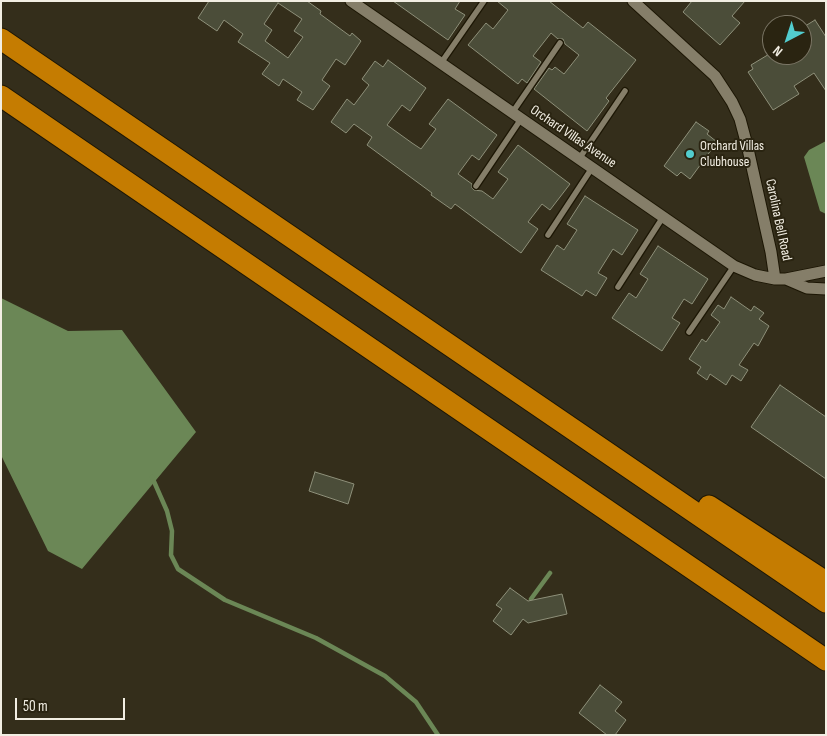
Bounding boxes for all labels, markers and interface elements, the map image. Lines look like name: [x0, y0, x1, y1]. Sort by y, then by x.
north arrow: [762, 15, 812, 65]
text: N: [769, 42, 786, 60]
street label: Orchard Villas Avenue: [527, 102, 619, 172]
place label: Orchard Villas Clubhouse: [700, 138, 764, 170]
marker: Orchard Villas Clubhouse: [684, 148, 696, 160]
street label: Carolina Bell Road: [761, 178, 795, 262]
scale bar: [18, 688, 128, 720]
text: 50 m: [23, 697, 48, 716]

